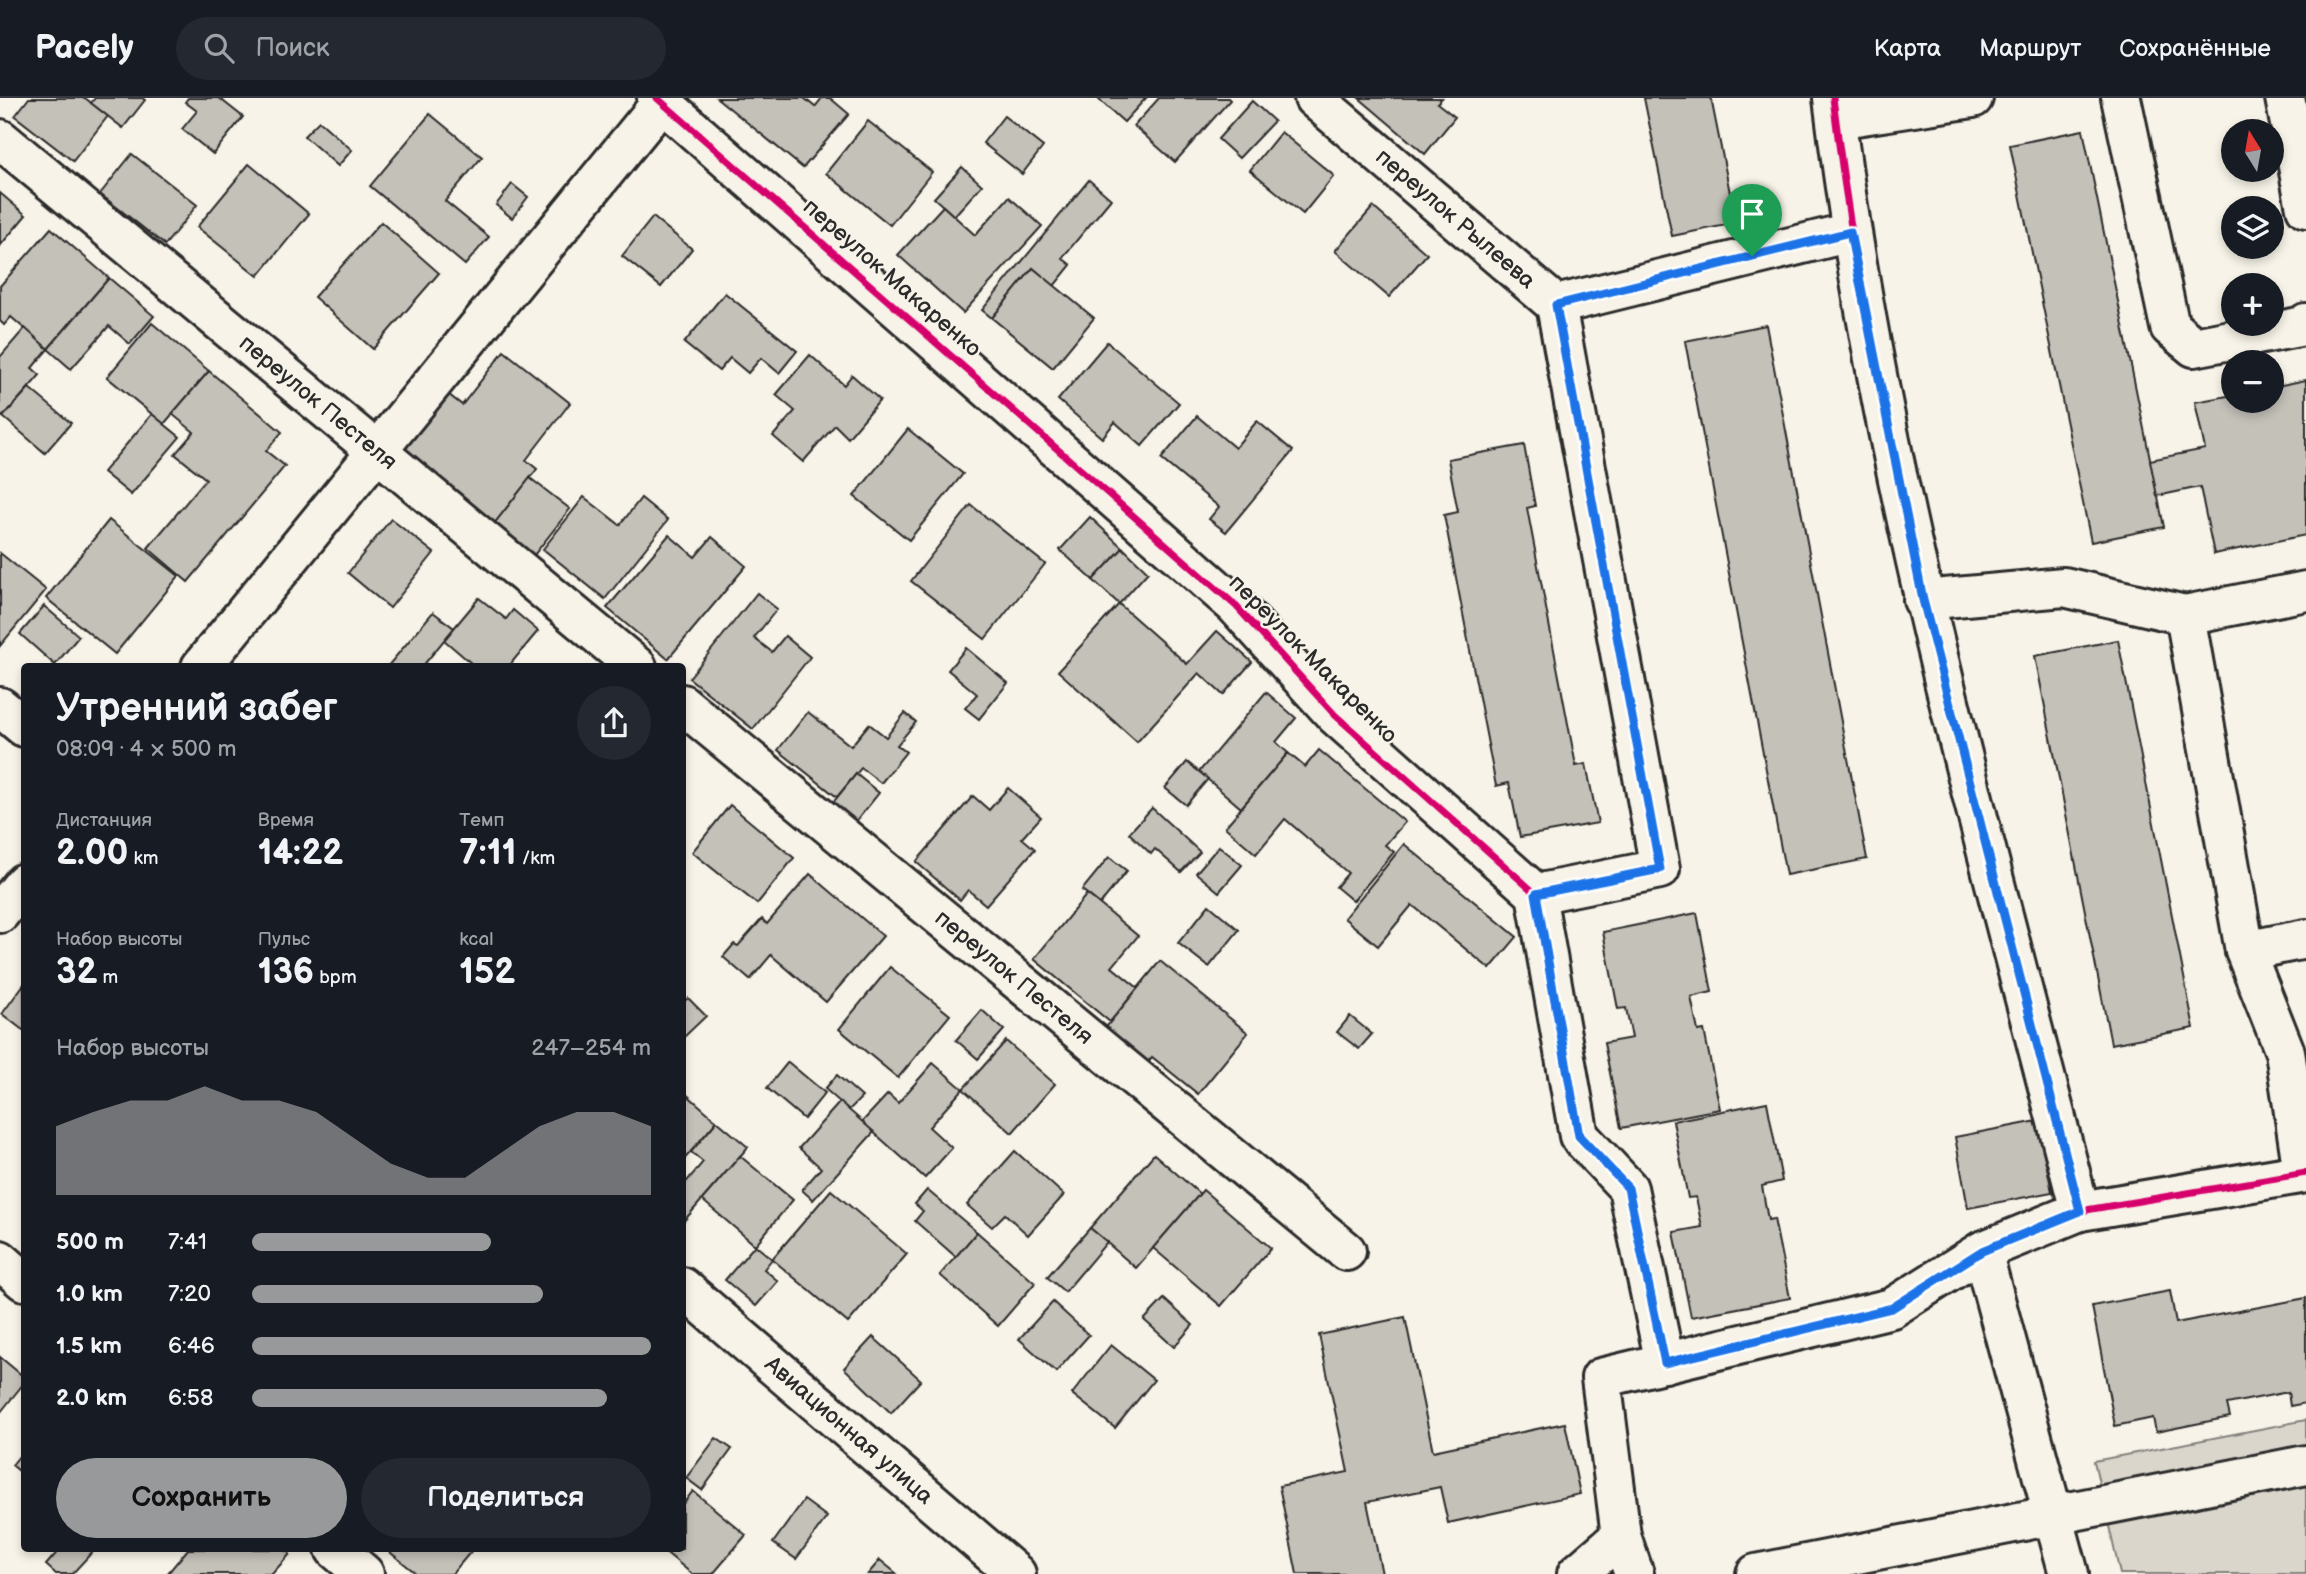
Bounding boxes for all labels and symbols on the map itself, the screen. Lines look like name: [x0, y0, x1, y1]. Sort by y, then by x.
north arrow: [2221, 119, 2284, 182]
street label: переулок Рылеева: [1370, 143, 1541, 295]
pin: [1722, 184, 1782, 256]
street label: переулок Макаренко: [797, 193, 987, 363]
street label: переулок Пестеля: [233, 329, 403, 476]
street label: переулок Макаренко: [1223, 569, 1403, 749]
street label: переулок Пестеля: [929, 904, 1099, 1051]
street label: Авиационная улица: [758, 1350, 939, 1511]

